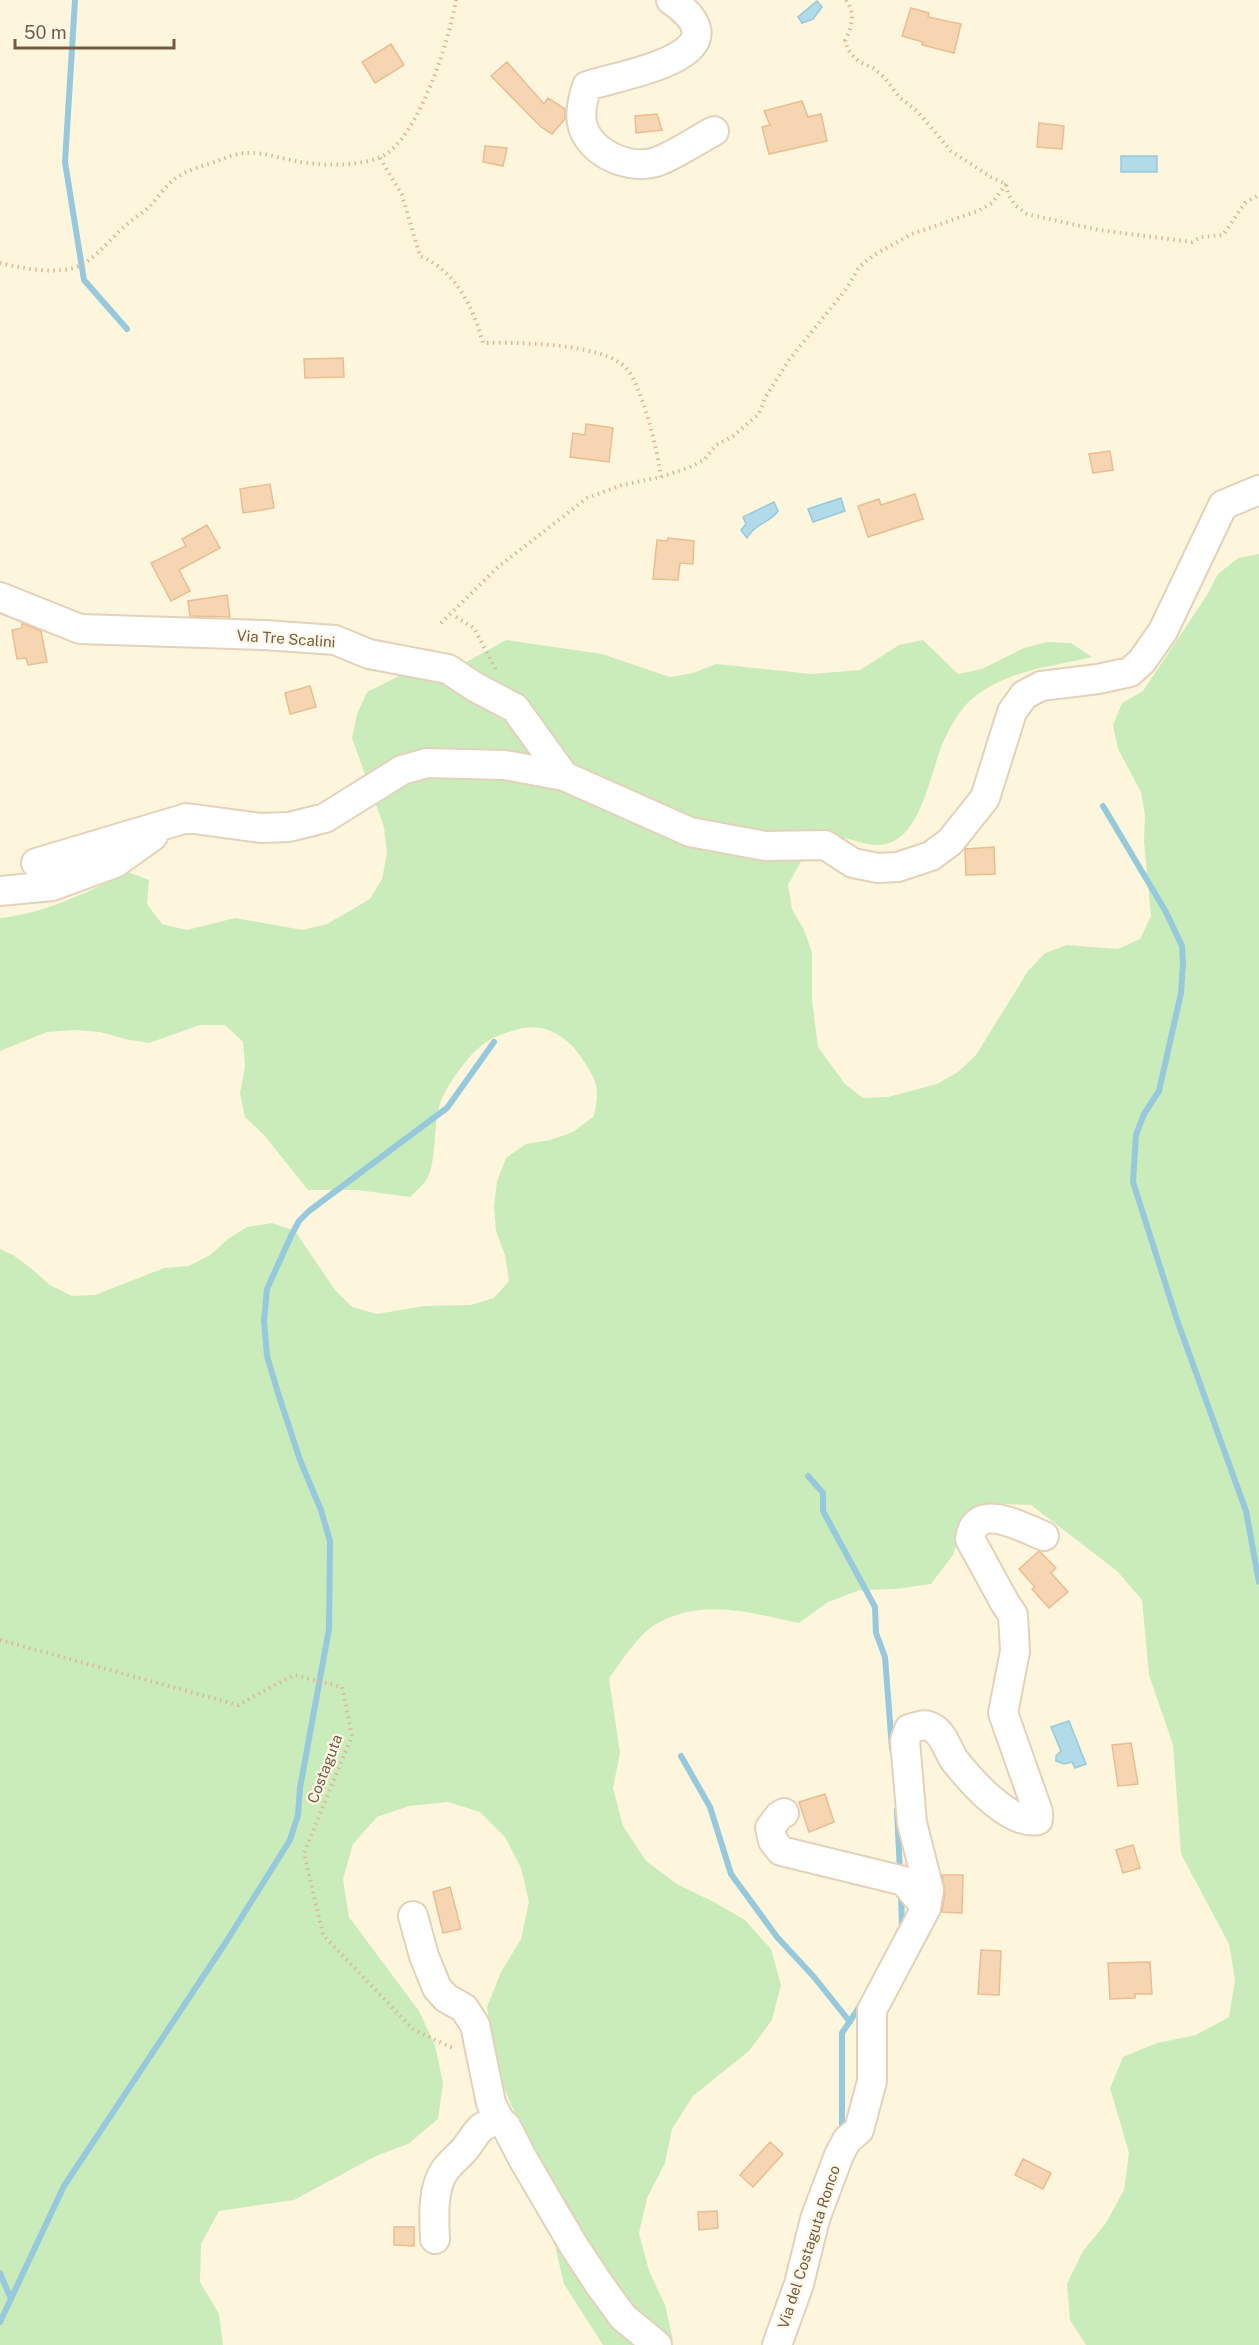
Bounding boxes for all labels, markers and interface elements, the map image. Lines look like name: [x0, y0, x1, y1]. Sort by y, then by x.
scale bar: [15, 12, 174, 50]
text: 50 m: [24, 22, 67, 43]
street label: Via Tre Scalini: [236, 627, 336, 650]
street label: Costaguta: [304, 1732, 345, 1806]
street label: Via del Costaguta Ronco: [774, 2163, 843, 2331]

